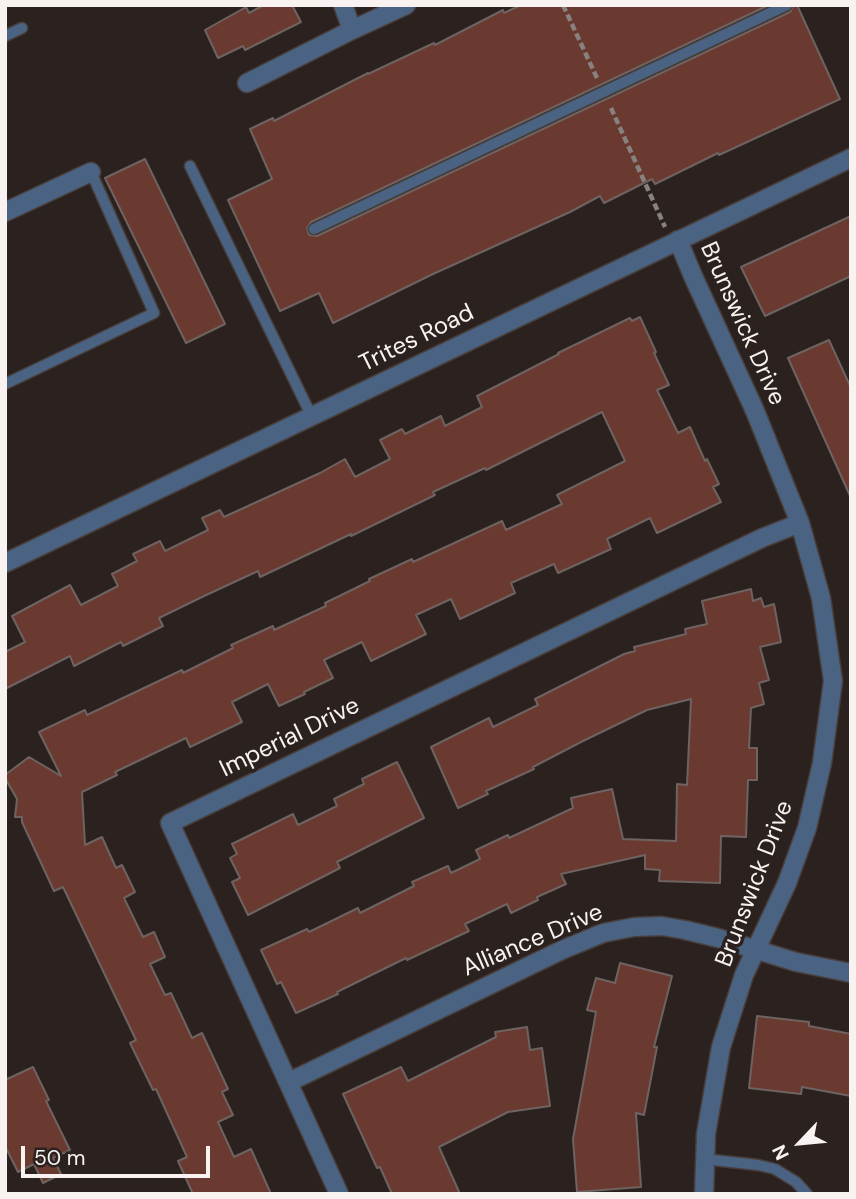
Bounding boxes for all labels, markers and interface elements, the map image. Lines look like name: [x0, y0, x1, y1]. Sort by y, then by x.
street label: Brunswick Drive: [693, 238, 791, 410]
street label: Trites Road: [355, 299, 479, 379]
street label: Imperial Drive: [215, 692, 365, 784]
street label: Brunswick Drive: [710, 797, 800, 971]
street label: Alliance Drive: [458, 898, 608, 984]
north arrow: [765, 1108, 835, 1178]
scale bar: [24, 1132, 214, 1176]
text: N: [766, 1141, 795, 1164]
text: 50 m: [34, 1144, 85, 1172]

